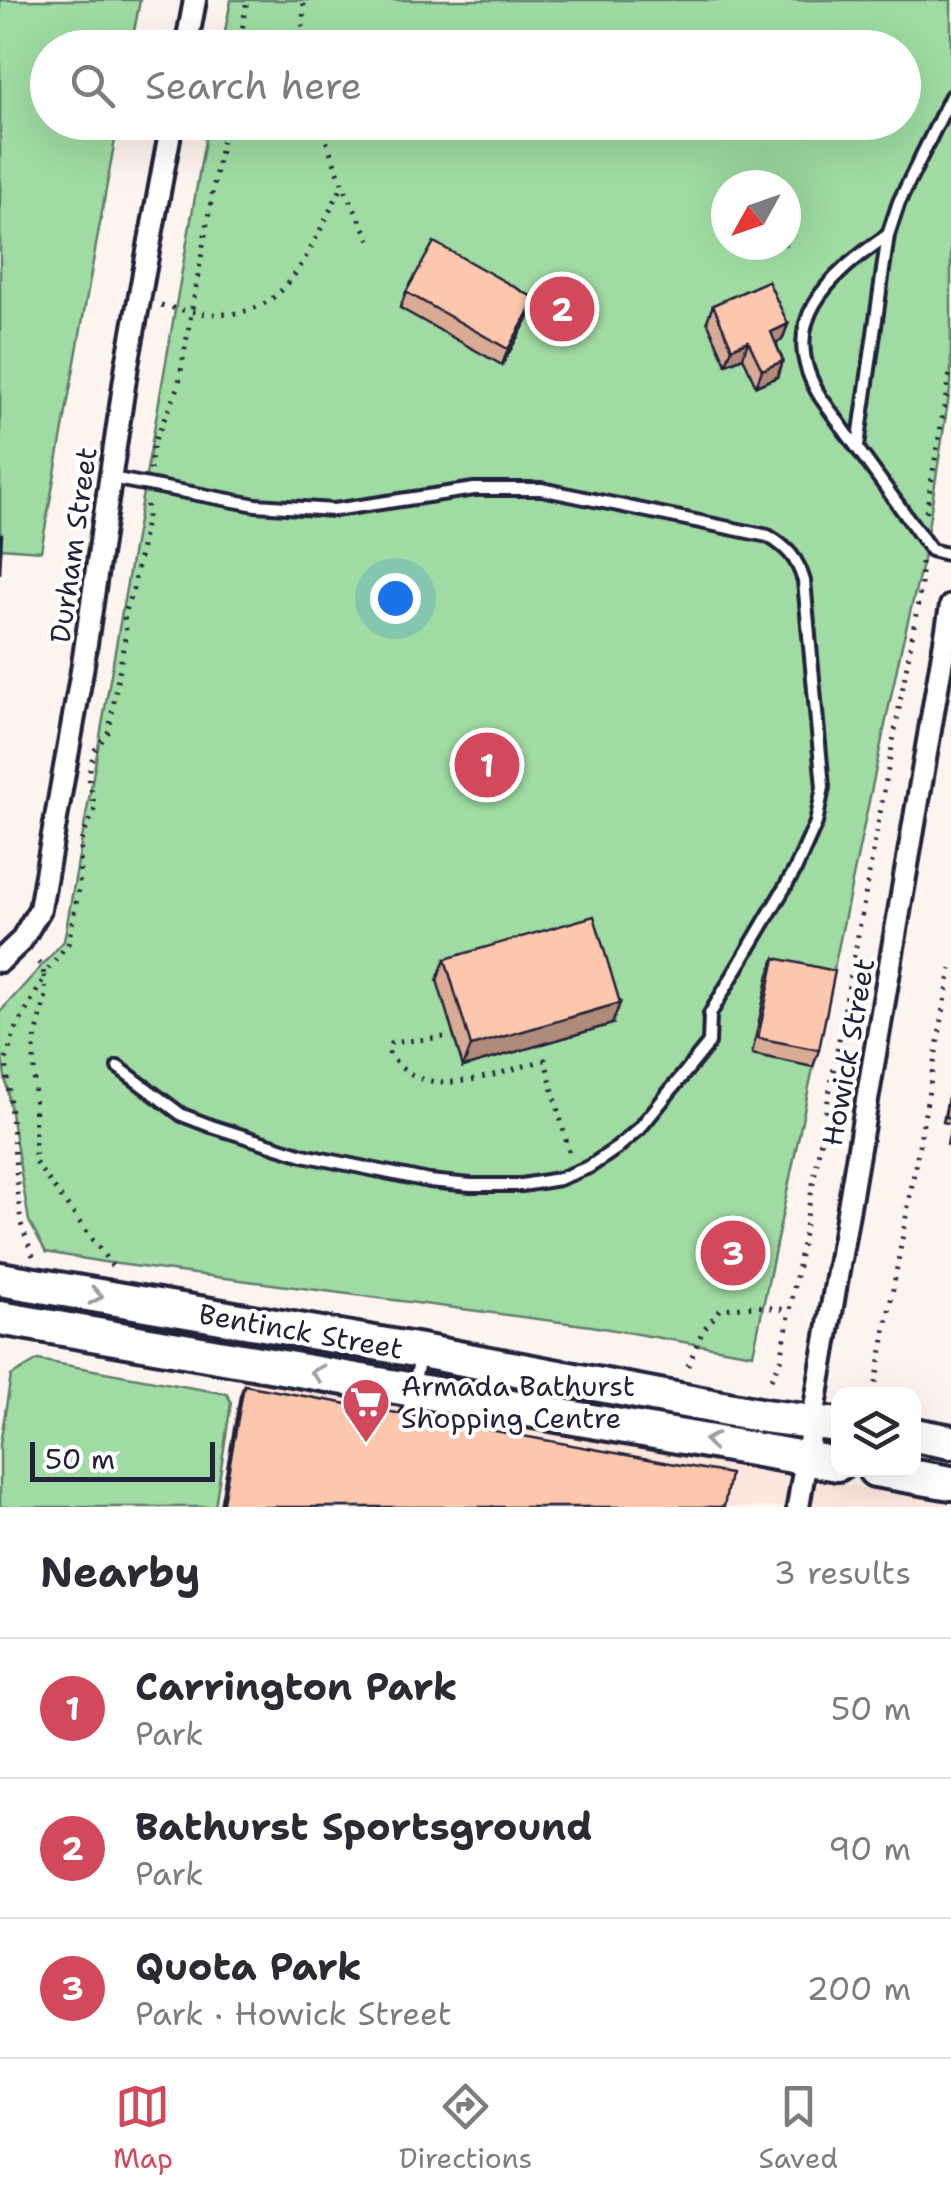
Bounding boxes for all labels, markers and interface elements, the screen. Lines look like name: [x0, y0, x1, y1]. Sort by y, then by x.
search box: [30, 30, 921, 140]
icon: search: [65, 58, 120, 113]
text: Search here: [145, 60, 362, 111]
north arrow: [711, 170, 801, 260]
pin: 2: [530, 272, 594, 346]
street label: Durham Street: [40, 445, 106, 645]
your location: [370, 573, 421, 624]
pin: 1: [454, 728, 520, 802]
street label: Howick Street: [813, 955, 883, 1149]
pin: 3: [700, 1216, 766, 1290]
one-way arrow: [88, 1285, 104, 1306]
street label: Bentinck Street: [196, 1294, 406, 1368]
one-way arrow: [309, 1363, 325, 1384]
place label: Armada Bathurst Shopping Centre: [401, 1367, 635, 1437]
supermarket icon: Armada Bathurst Shopping Centre: [340, 1376, 392, 1444]
map controls: [831, 1387, 921, 1477]
button: layers: [831, 1387, 921, 1477]
one-way arrow: [702, 1431, 719, 1452]
scale bar: [30, 1437, 215, 1482]
text: 50 m: [45, 1440, 115, 1478]
text: Nearby: [40, 1544, 200, 1600]
text: 3 results: [774, 1551, 911, 1594]
text: Carrington Park: [135, 1661, 458, 1712]
text: 1: [65, 1687, 80, 1730]
text: 50 m: [831, 1687, 911, 1730]
text: Park: [135, 1712, 204, 1755]
text: Bathurst Sportsground: [135, 1801, 592, 1852]
text: 2: [61, 1827, 84, 1870]
text: 90 m: [828, 1827, 911, 1870]
text: Park: [135, 1852, 204, 1895]
text: Quota Park: [135, 1941, 362, 1992]
text: 3: [61, 1967, 84, 2010]
text: 200 m: [807, 1967, 911, 2010]
text: Park · Howick Street: [135, 1992, 452, 2035]
tab: Map: [113, 2079, 173, 2177]
tab: Directions: [399, 2079, 532, 2177]
tab: Saved: [758, 2079, 838, 2177]

